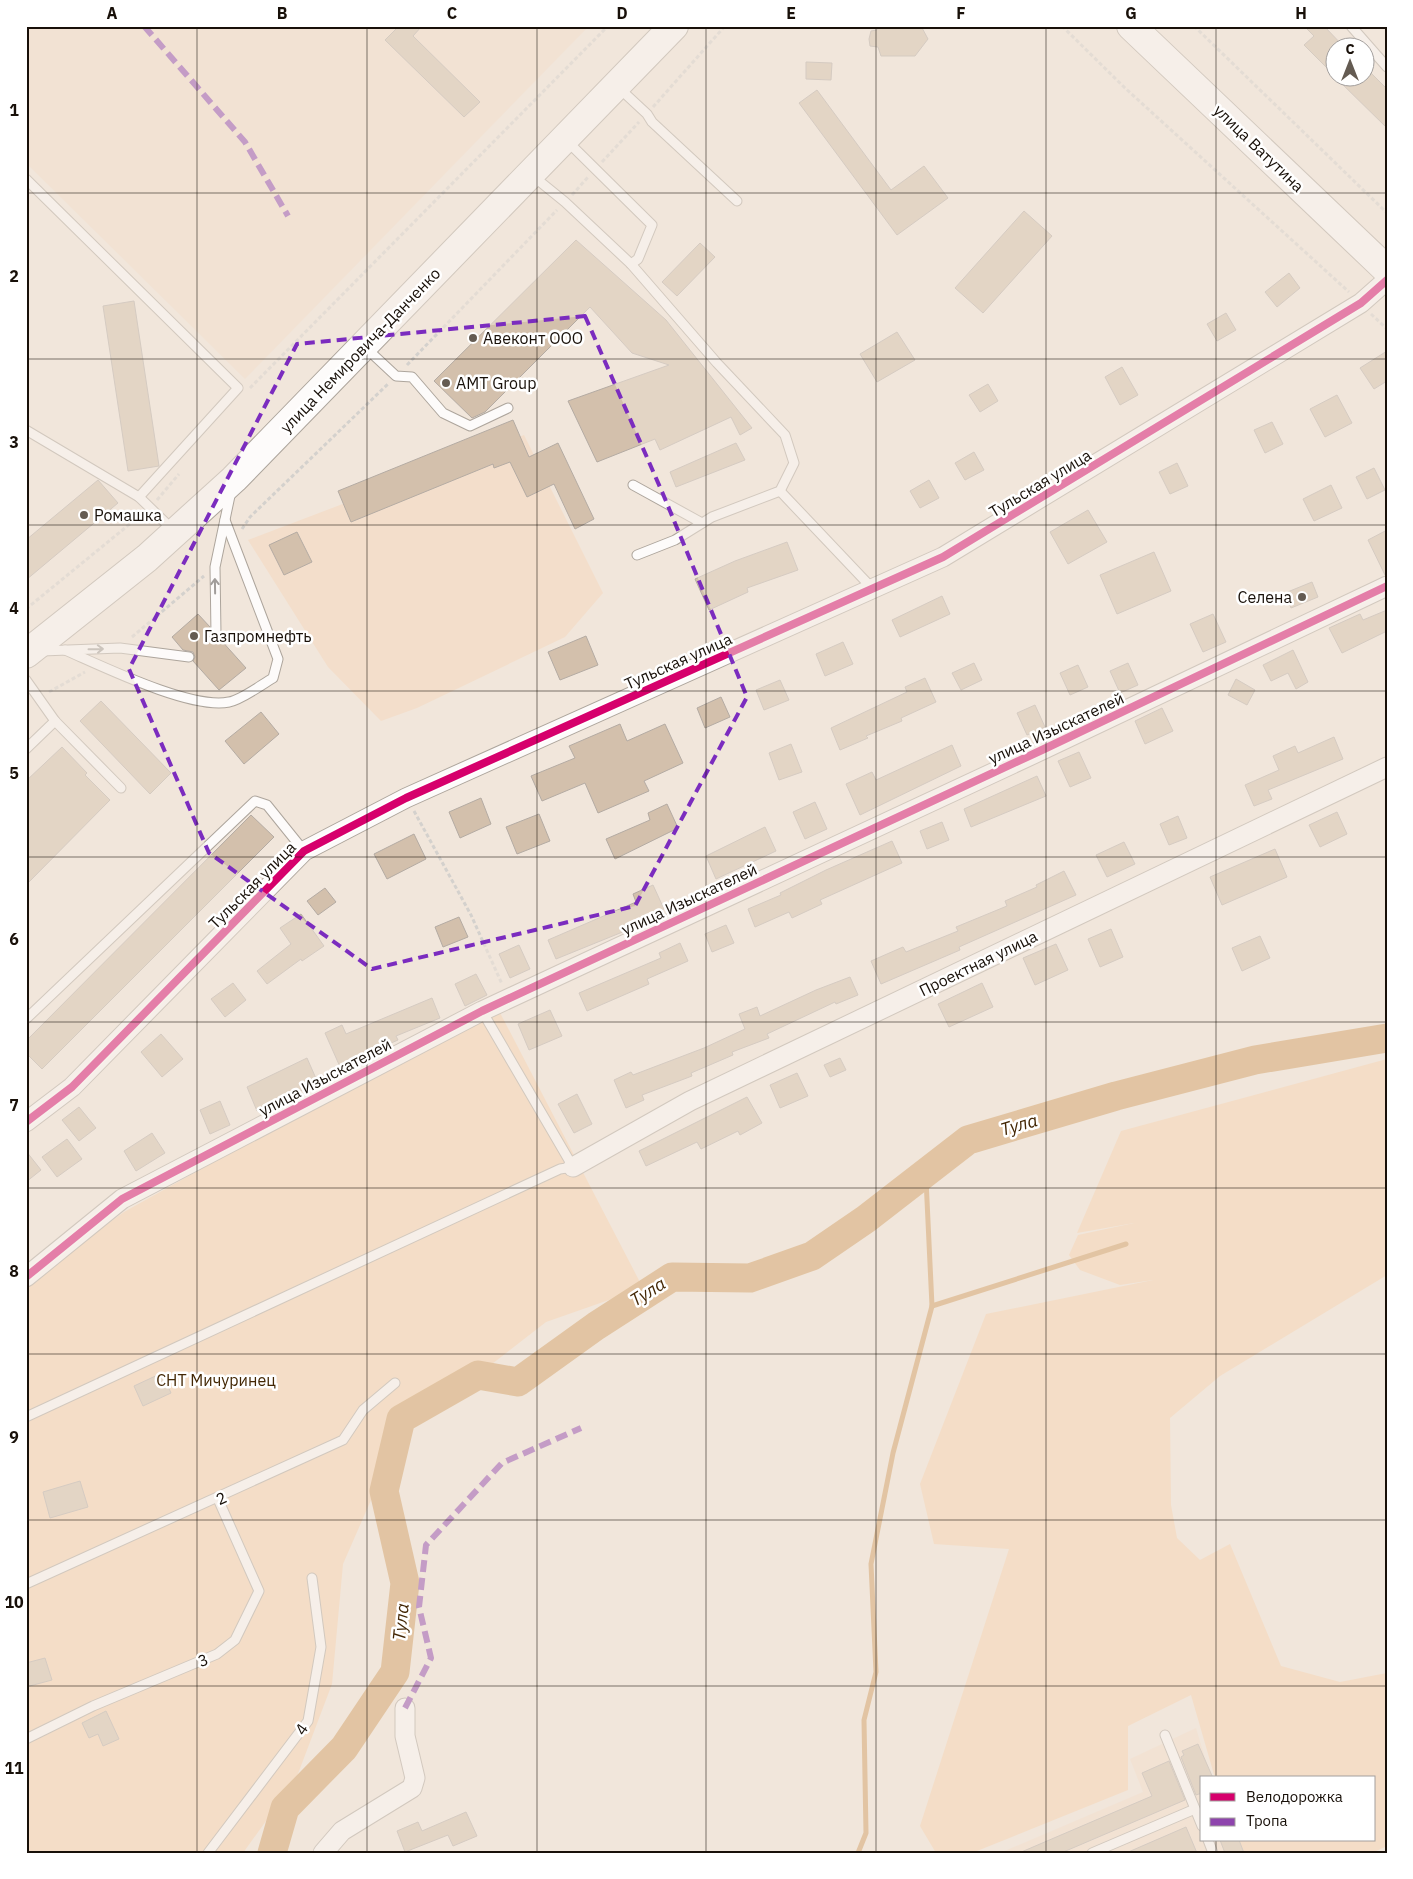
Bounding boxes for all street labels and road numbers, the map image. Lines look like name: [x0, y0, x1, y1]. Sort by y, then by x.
street label: улица Ватутина: [1210, 100, 1309, 196]
street label: улица Немировича-Данченко: [276, 263, 444, 437]
street label: Тульская улица: [985, 444, 1095, 521]
street label: Тульская улица: [621, 628, 735, 694]
street label: улица Изыскателей: [985, 688, 1127, 768]
street label: Тульская улица: [204, 837, 300, 933]
street label: улица Изыскателей: [618, 859, 760, 939]
street label: Проектная улица: [916, 926, 1041, 1000]
street label: улица Изыскателей: [255, 1034, 395, 1120]
street label: 2: [212, 1487, 230, 1509]
street label: 3: [195, 1649, 211, 1671]
street label: 4: [290, 1719, 312, 1739]

